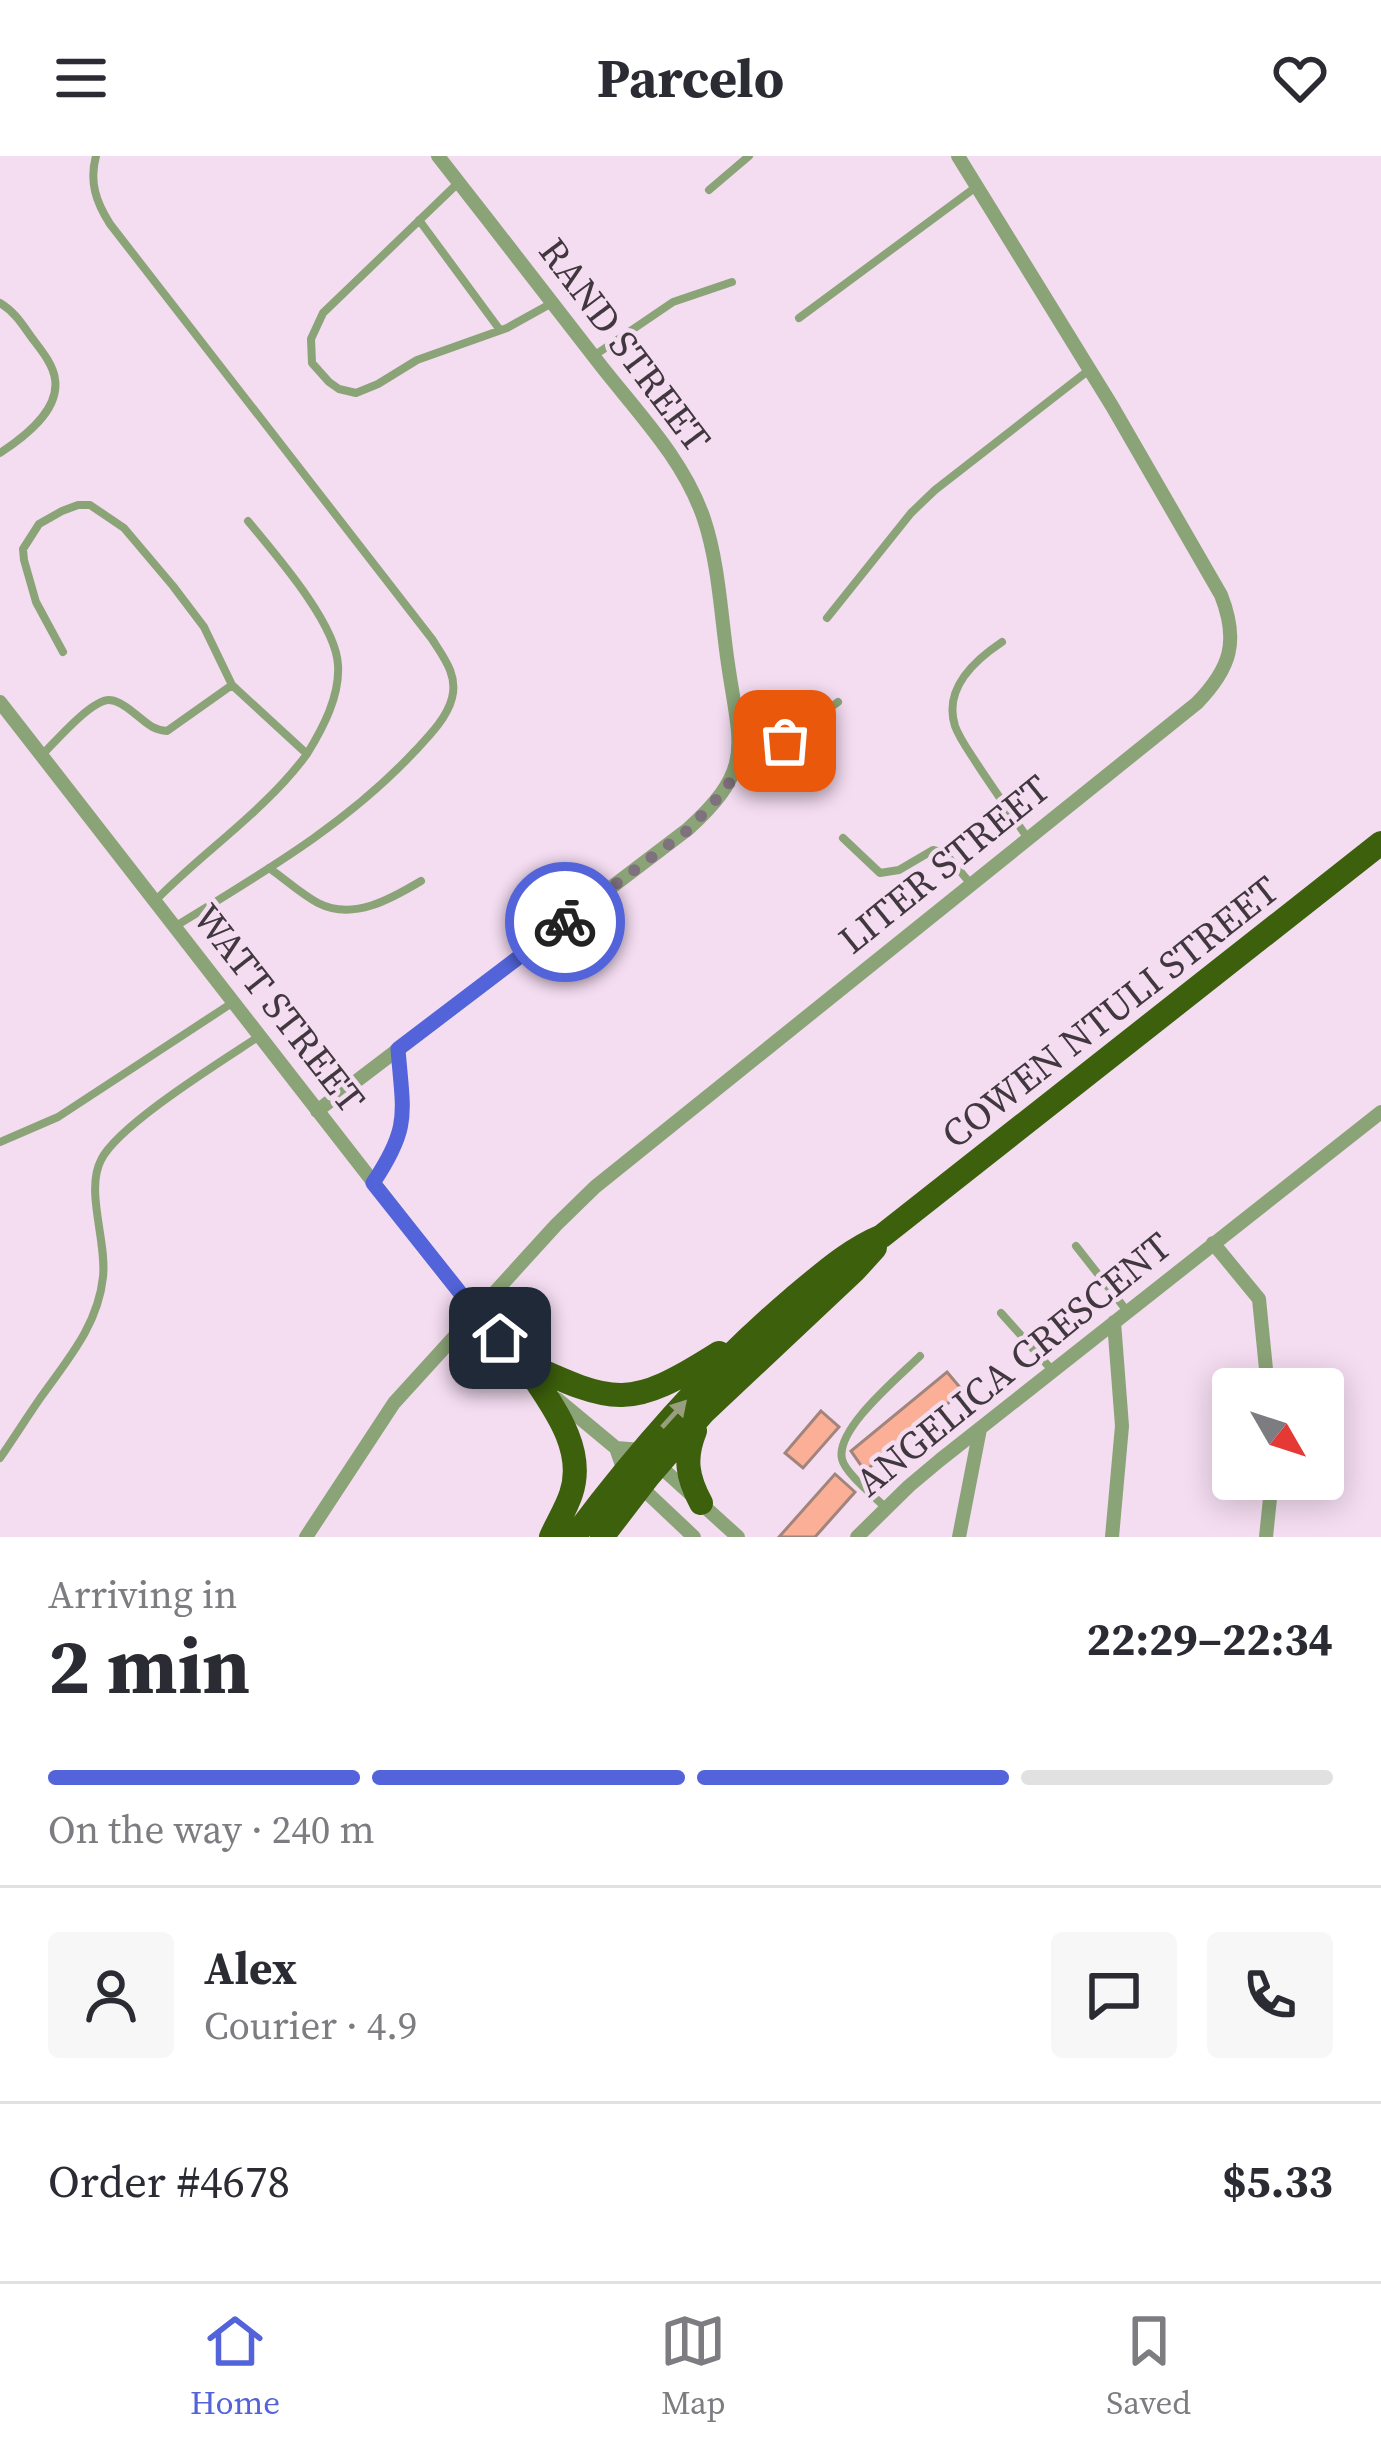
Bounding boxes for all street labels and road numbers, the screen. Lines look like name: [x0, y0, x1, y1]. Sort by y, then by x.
street label: RAND STREET: [527, 227, 723, 463]
street label: LITER STREET: [827, 762, 1061, 966]
street label: COWEN NTULI STREET: [930, 864, 1290, 1160]
street label: WATT STREET: [181, 893, 377, 1123]
street label: ANGELICA CRESCENT: [844, 1220, 1182, 1508]

